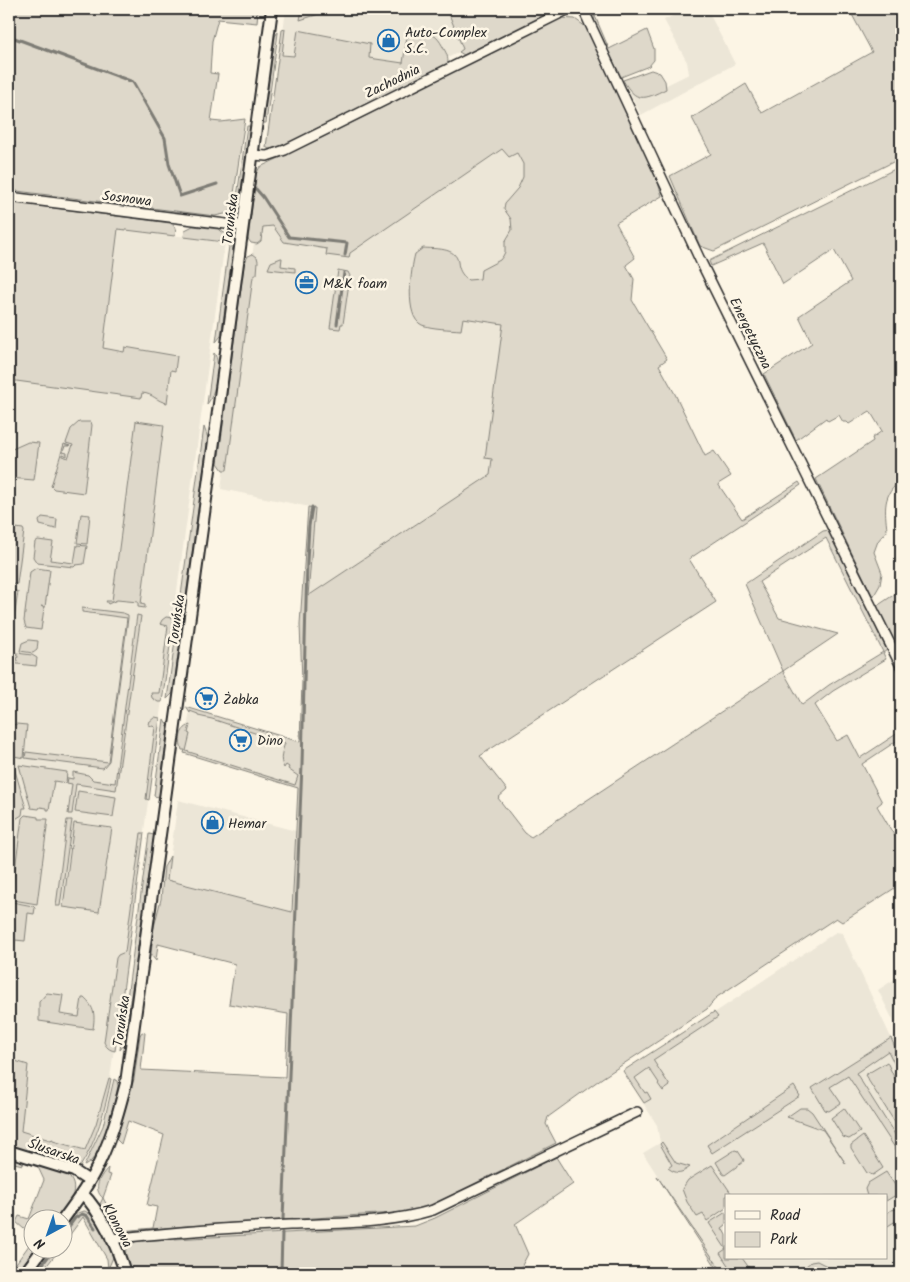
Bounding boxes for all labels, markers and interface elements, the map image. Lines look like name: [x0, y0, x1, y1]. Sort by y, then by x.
place label: Auto-Complex S.C.: [405, 22, 488, 60]
shop icon: Auto-Complex S.C.: [377, 28, 401, 52]
street label: Zachodnia: [361, 59, 424, 105]
street label: Sosnowa: [101, 185, 153, 213]
street label: Toruńska: [217, 192, 245, 246]
office icon: M&K foam: [295, 271, 319, 295]
place label: M&K foam: [323, 273, 387, 295]
street label: Energetyczna: [723, 294, 777, 373]
street label: Toruńska: [162, 593, 191, 647]
supermarket icon: Żabka: [195, 687, 219, 711]
place label: Żabka: [223, 689, 259, 711]
supermarket icon: Dino: [229, 728, 253, 752]
place label: Dino: [257, 730, 283, 752]
shop icon: Hemar: [200, 811, 224, 835]
place label: Hemar: [228, 813, 267, 835]
street label: Toruńska: [107, 994, 136, 1048]
street label: Ślusarska: [25, 1133, 83, 1171]
legend: [725, 1194, 888, 1260]
street label: Klonowa: [96, 1199, 138, 1252]
text: Road: [770, 1204, 801, 1228]
north arrow: [22, 1210, 72, 1260]
text: Park: [770, 1228, 798, 1252]
text: N: [30, 1232, 51, 1254]

